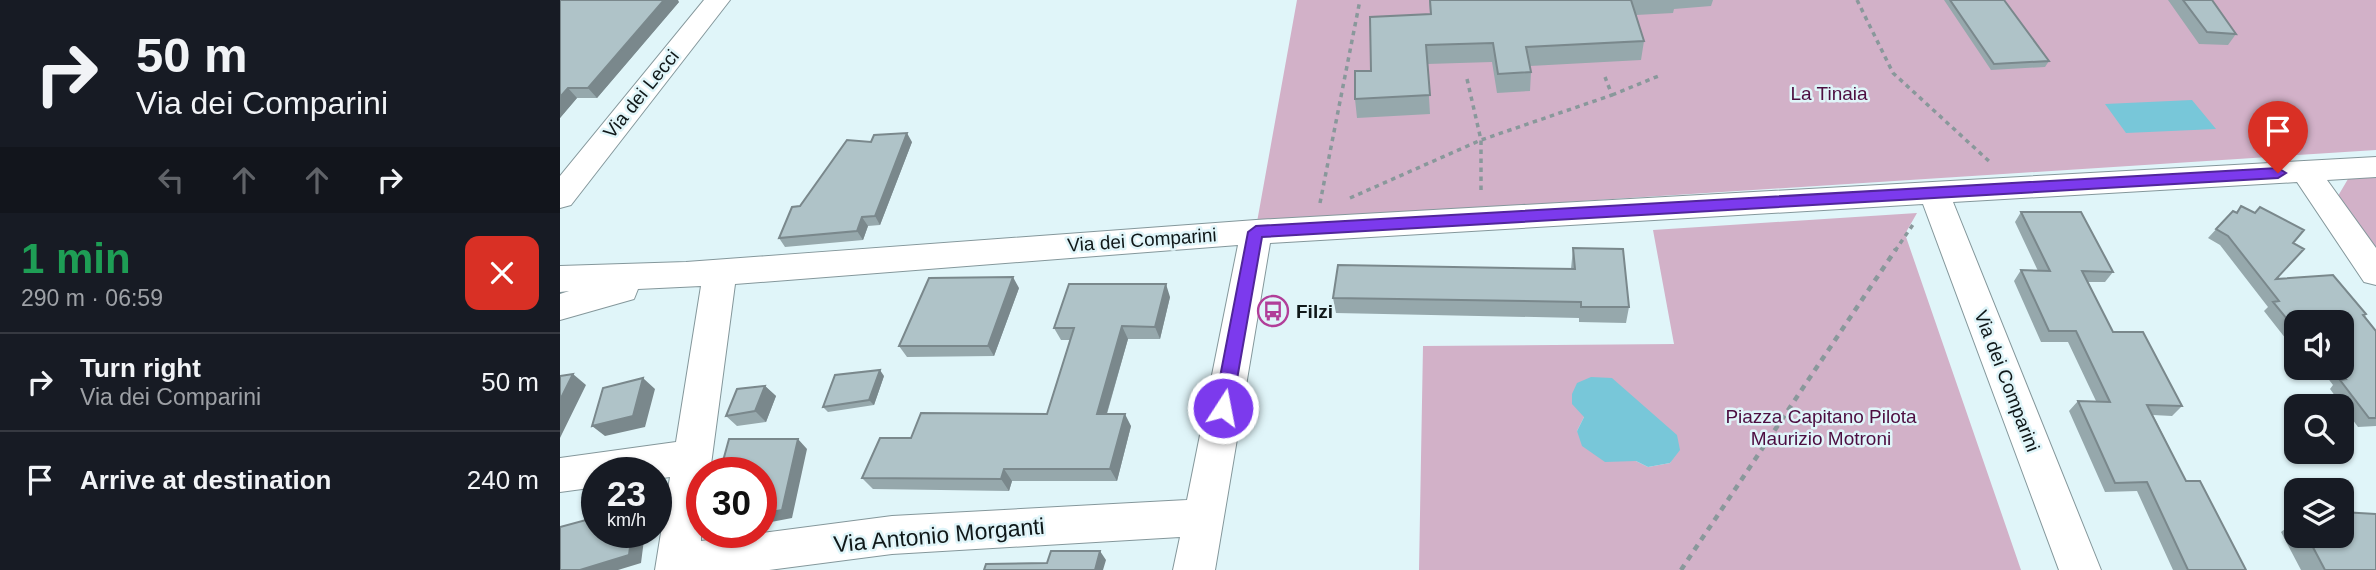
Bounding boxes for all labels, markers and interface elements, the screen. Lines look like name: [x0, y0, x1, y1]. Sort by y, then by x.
icon: right: [21, 28, 112, 119]
text: 50 m: [136, 28, 248, 82]
street label: Via dei Lecci: [599, 46, 683, 142]
park label: La Tinaia: [1790, 83, 1868, 104]
text: Via dei Comparini: [136, 85, 388, 121]
pin: [2248, 101, 2308, 173]
icon: arrive: [2259, 112, 2297, 150]
icon: left: [152, 161, 190, 199]
icon: ahead: [225, 161, 263, 199]
icon: ahead: [298, 161, 336, 199]
icon: right: [371, 161, 409, 199]
street label: Via dei Comparini: [1067, 224, 1217, 256]
text: 1 min: [21, 235, 131, 282]
button: close: [465, 236, 539, 310]
text: 290 m · 06:59: [21, 285, 163, 311]
bus stop icon: Filzi: [1256, 294, 1290, 328]
place label: Filzi: [1296, 301, 1333, 322]
street label: Via dei Comparini: [1970, 307, 2044, 455]
map controls: [2284, 310, 2354, 548]
button: sound: [2284, 310, 2354, 380]
text: Turn right: [80, 353, 201, 383]
icon: right: [21, 363, 59, 401]
text: 50 m: [481, 367, 539, 397]
position arrow: [1186, 371, 1260, 445]
text: Via dei Comparini: [80, 384, 261, 410]
button: search: [2284, 394, 2354, 464]
park label: Piazza Capitano Pilota Maurizio Motroni: [1725, 406, 1917, 449]
speed limit sign: 30: [686, 457, 777, 548]
icon: arrive: [21, 461, 59, 499]
text: Arrive at destination: [80, 465, 331, 495]
text: 240 m: [467, 465, 539, 495]
text: 23: [607, 474, 646, 513]
button: layers: [2284, 478, 2354, 548]
text: km/h: [607, 510, 646, 530]
street label: Via Antonio Morganti: [832, 513, 1046, 557]

